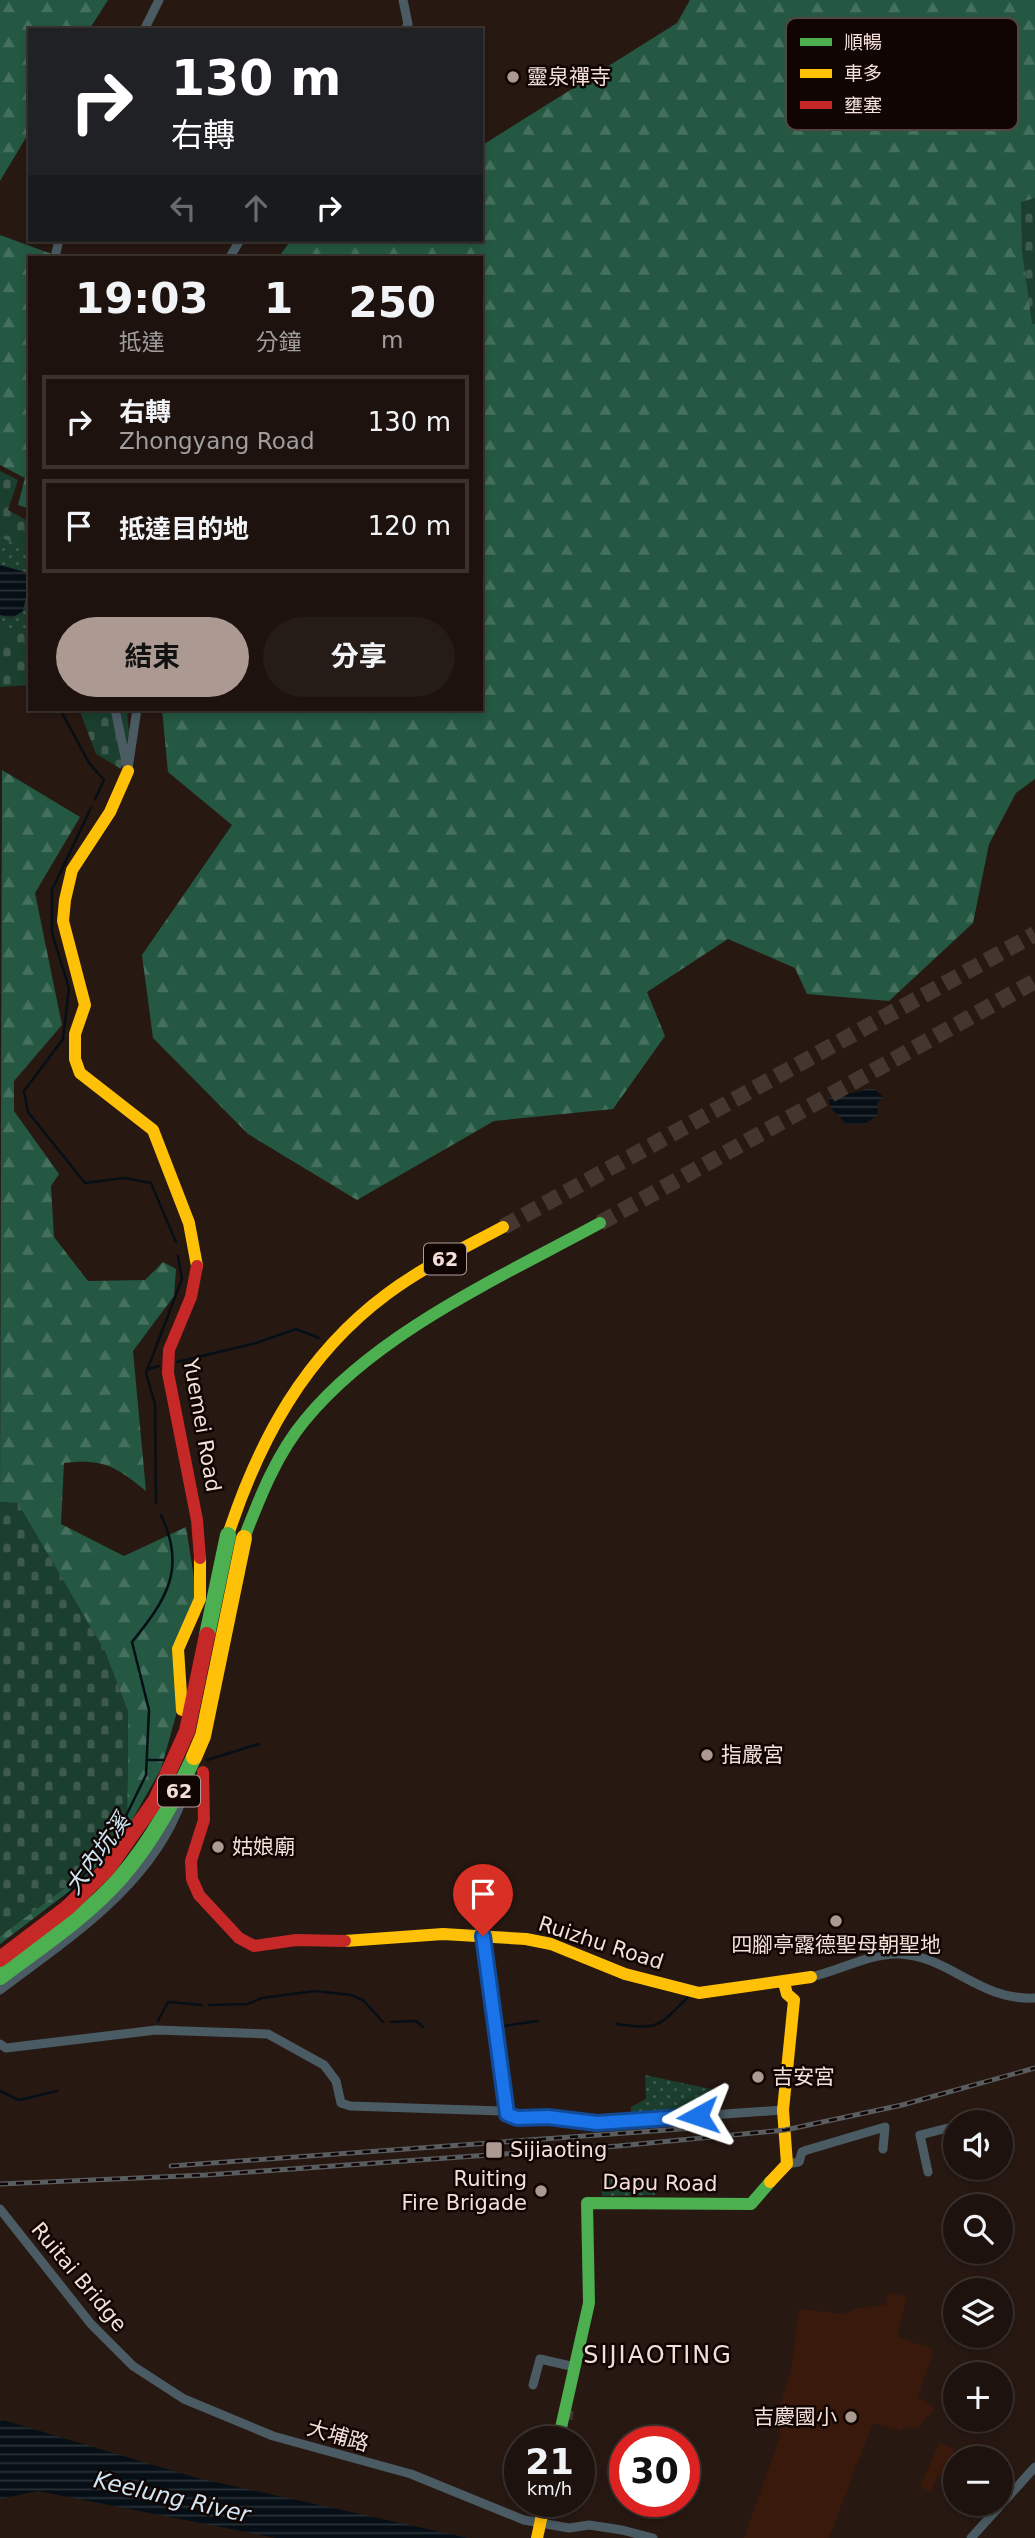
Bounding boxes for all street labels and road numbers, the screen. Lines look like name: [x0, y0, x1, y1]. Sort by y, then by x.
road number: 62: [424, 1244, 466, 1274]
street label: Yuemei Road: [178, 1355, 226, 1494]
road number: 62: [158, 1776, 200, 1806]
street label: Ruizhu Road: [536, 1912, 666, 1974]
street label: Dapu Road: [602, 2170, 718, 2196]
street label: Ruitai Bridge: [26, 2218, 132, 2336]
street label: 大埔路: [304, 2416, 372, 2456]

